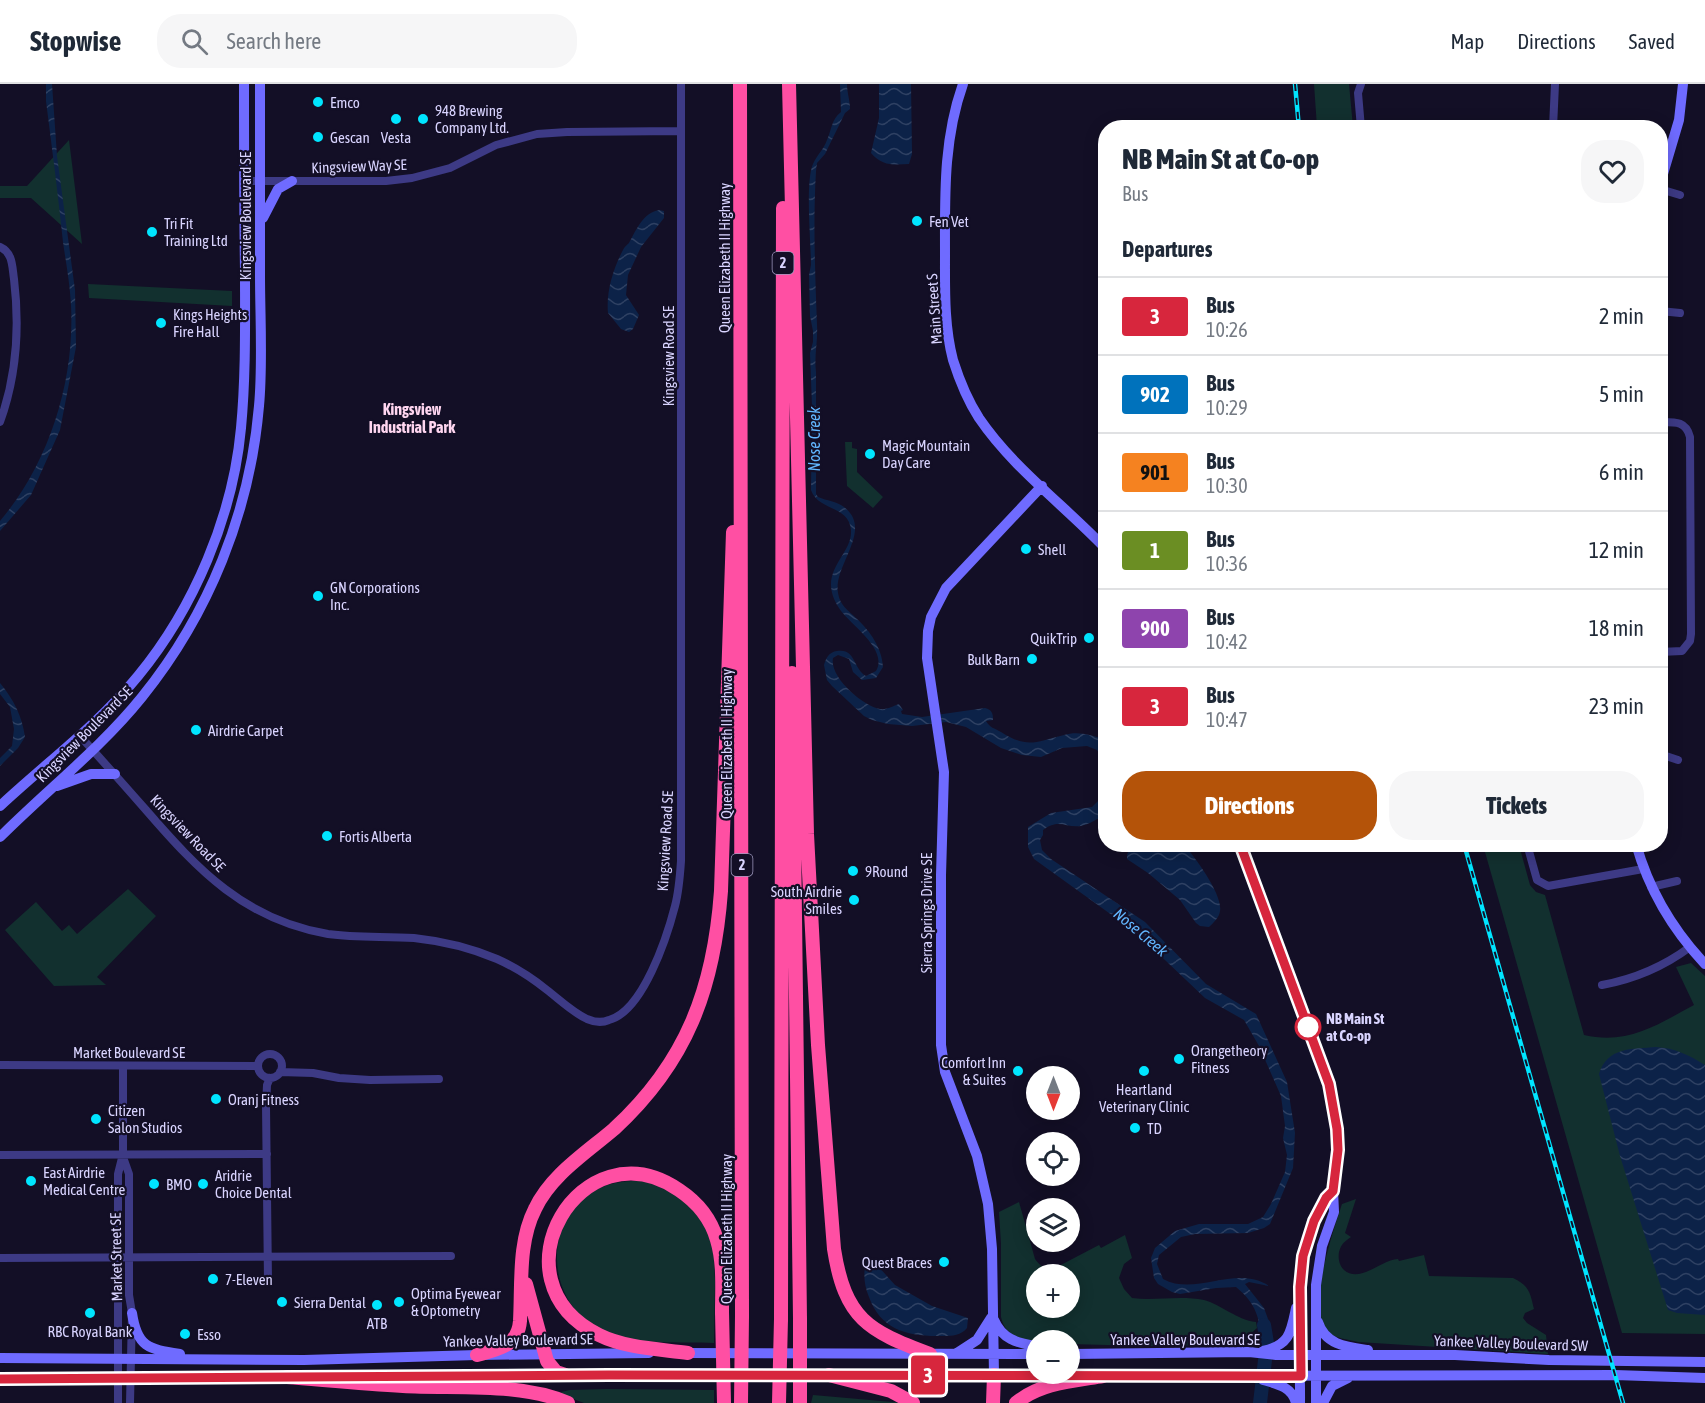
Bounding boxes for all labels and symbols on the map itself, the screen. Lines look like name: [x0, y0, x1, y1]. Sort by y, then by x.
place label: Emco: [330, 94, 360, 111]
marker: Emco: [311, 95, 325, 109]
place label: 948 Brewing Company Ltd.: [435, 102, 509, 136]
marker: Vesta: [389, 112, 403, 126]
marker: 948 Brewing Company Ltd.: [416, 112, 430, 126]
place label: Gescan: [330, 129, 370, 146]
place label: Vesta: [381, 129, 411, 146]
marker: Gescan: [311, 130, 325, 144]
street label: Kingsview Boulevard SE: [237, 151, 254, 280]
street label: Kingsview Way SE: [311, 156, 408, 176]
street label: Queen Elizabeth II Highway: [716, 183, 733, 333]
place label: Fen Vet: [929, 213, 969, 230]
marker: Fen Vet: [910, 214, 924, 228]
place label: Tri Fit Training Ltd: [164, 215, 228, 249]
marker: Tri Fit Training Ltd: [145, 225, 159, 239]
road number: 2: [772, 252, 794, 274]
street label: Main Street S: [923, 273, 945, 345]
street label: Kingsview Road SE: [660, 305, 677, 406]
place label: Kings Heights Fire Hall: [173, 306, 247, 340]
marker: Kings Heights Fire Hall: [154, 316, 168, 330]
district label: Kingsview Industrial Park: [369, 400, 456, 436]
water label: Nose Creek: [805, 406, 823, 471]
place label: Magic Mountain Day Care: [882, 437, 970, 471]
marker: Magic Mountain Day Care: [863, 447, 877, 461]
place label: Shell: [1038, 541, 1066, 558]
marker: Shell: [1019, 542, 1033, 556]
place label: GN Corporations Inc.: [330, 579, 420, 613]
marker: GN Corporations Inc.: [311, 589, 325, 603]
place label: QuikTrip: [1030, 630, 1077, 647]
marker: QuikTrip: [1082, 631, 1096, 645]
place label: Bulk Barn: [967, 651, 1020, 668]
marker: Bulk Barn: [1025, 652, 1039, 666]
street label: Queen Elizabeth II Highway: [718, 669, 735, 819]
street label: Kingsview Boulevard SE: [33, 682, 136, 785]
place label: Airdrie Carpet: [208, 722, 283, 739]
marker: Airdrie Carpet: [189, 723, 203, 737]
street label: Kingsview Road SE: [654, 790, 676, 892]
street label: Kingsview Road SE: [147, 791, 229, 875]
place label: Fortis Alberta: [339, 828, 412, 845]
marker: Fortis Alberta: [320, 829, 334, 843]
street label: Sierra Springs Drive SE: [918, 852, 935, 973]
road number: 2: [732, 854, 752, 876]
place label: 9Round: [865, 863, 908, 880]
marker: 9Round: [846, 864, 860, 878]
place label: South Airdrie Smiles: [771, 883, 842, 917]
marker: South Airdrie Smiles: [847, 893, 861, 907]
water label: Nose Creek: [1110, 904, 1172, 960]
place label: NB Main St at Co-op: [1326, 1010, 1385, 1044]
marker: NB Main St at Co-op: [1295, 1014, 1321, 1040]
place label: Orangetheory Fitness: [1191, 1042, 1267, 1076]
street label: Market Boulevard SE: [73, 1044, 186, 1061]
marker: Orangetheory Fitness: [1172, 1052, 1186, 1066]
place label: Comfort Inn & Suites: [941, 1054, 1006, 1088]
marker: Comfort Inn & Suites: [1011, 1064, 1025, 1078]
marker: Heartland Veterinary Clinic: [1137, 1064, 1151, 1078]
north arrow: [1026, 1066, 1080, 1120]
place label: Heartland Veterinary Clinic: [1099, 1081, 1189, 1115]
place label: Oranj Fitness: [228, 1091, 299, 1108]
marker: Oranj Fitness: [209, 1092, 223, 1106]
place label: Citizen Salon Studios: [108, 1102, 182, 1136]
marker: Citizen Salon Studios: [89, 1112, 103, 1126]
place label: TD: [1147, 1120, 1162, 1137]
marker: TD: [1128, 1121, 1142, 1135]
street label: Queen Elizabeth II Highway: [718, 1154, 735, 1304]
place label: East Airdrie Medical Centre: [43, 1164, 125, 1198]
place label: Aridrie Choice Dental: [215, 1167, 292, 1201]
marker: East Airdrie Medical Centre: [24, 1174, 38, 1188]
place label: BMO: [166, 1176, 192, 1193]
marker: BMO: [147, 1177, 161, 1191]
marker: Aridrie Choice Dental: [196, 1177, 210, 1191]
street label: Market Street SE: [107, 1212, 125, 1301]
place label: Quest Braces: [862, 1254, 932, 1271]
marker: Quest Braces: [937, 1255, 951, 1269]
place label: 7-Eleven: [225, 1271, 273, 1288]
marker: 7-Eleven: [206, 1272, 220, 1286]
place label: Optima Eyewear & Optometry: [411, 1285, 501, 1319]
place label: Sierra Dental: [294, 1294, 366, 1311]
marker: Sierra Dental: [275, 1295, 289, 1309]
marker: Optima Eyewear & Optometry: [392, 1295, 406, 1309]
marker: ATB: [370, 1298, 384, 1312]
marker: RBC Royal Bank: [83, 1306, 97, 1320]
place label: ATB: [367, 1315, 387, 1332]
place label: RBC Royal Bank: [48, 1323, 133, 1340]
place label: Esso: [197, 1326, 221, 1343]
marker: Esso: [178, 1327, 192, 1341]
street label: Yankee Valley Boulevard SE: [443, 1330, 594, 1350]
street label: Yankee Valley Boulevard SE: [1110, 1331, 1260, 1348]
street label: Yankee Valley Boulevard SW: [1434, 1332, 1588, 1354]
line badge: 3: [908, 1356, 948, 1394]

